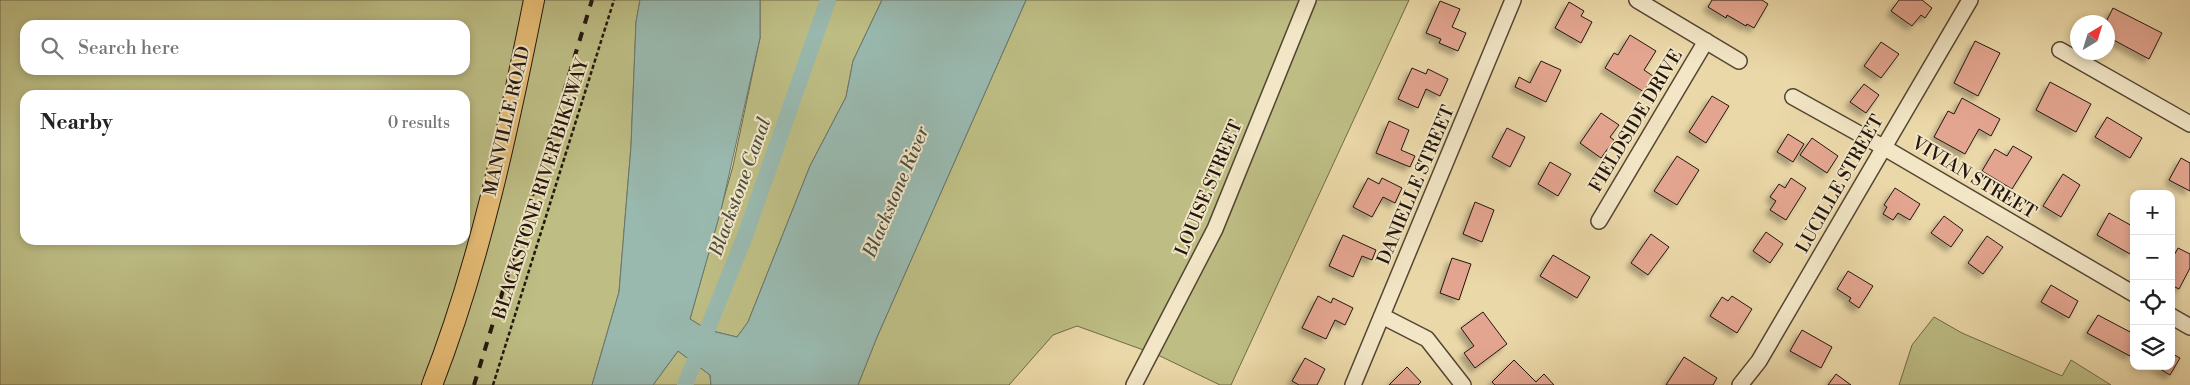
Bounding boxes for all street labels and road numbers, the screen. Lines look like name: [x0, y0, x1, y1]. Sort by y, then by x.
street label: MANVILLE ROAD: [479, 44, 535, 198]
street label: FIELDSIDE DRIVE: [1584, 45, 1688, 197]
street label: BLACKSTONE RIVER BIKEWAY: [488, 55, 594, 323]
street label: DANIELLE STREET: [1372, 102, 1460, 268]
street label: LUCILLE STREET: [1791, 110, 1889, 257]
street label: LOUISE STREET: [1170, 116, 1248, 259]
street label: VIVIAN STREET: [1907, 131, 2041, 224]

